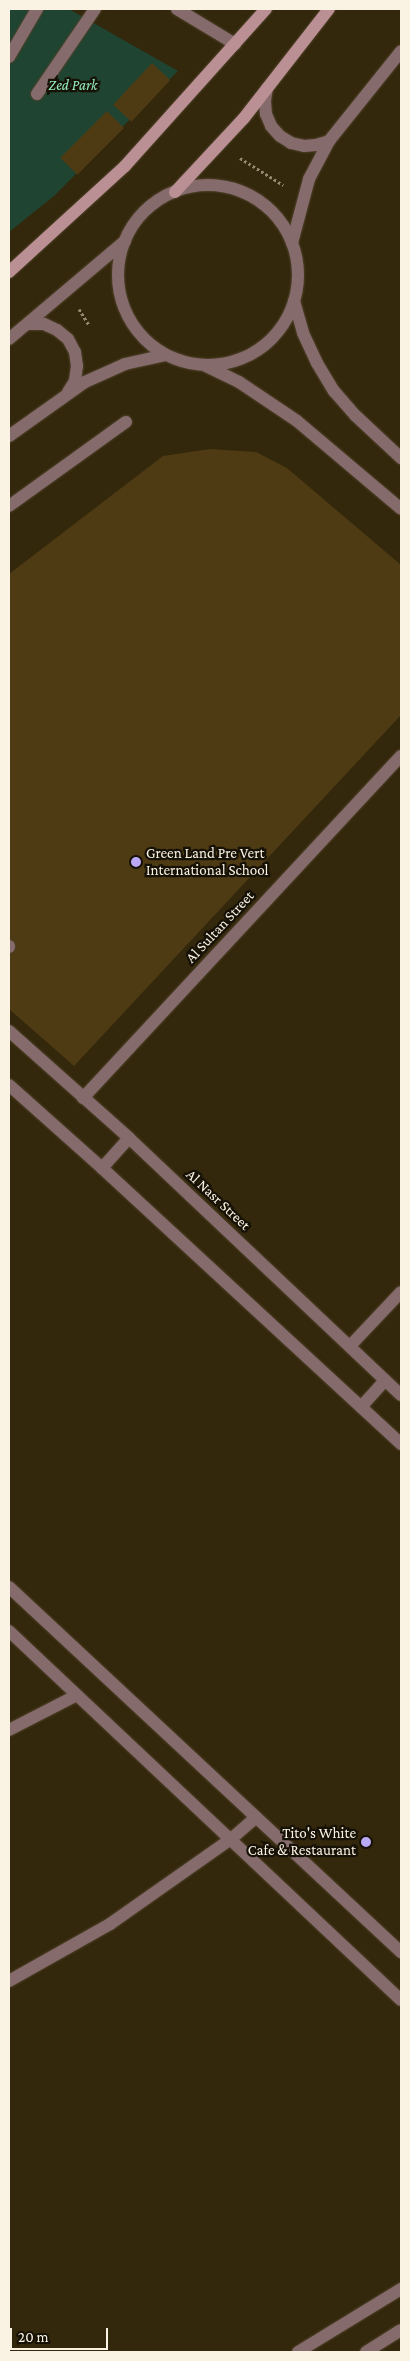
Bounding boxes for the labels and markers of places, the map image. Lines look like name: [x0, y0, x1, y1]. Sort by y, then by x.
place label: Green Land Pre Vert International School: [146, 844, 269, 879]
marker: Green Land Pre Vert International School: [130, 856, 142, 868]
place label: Tito's White Cafe & Restaurant: [248, 1824, 356, 1859]
marker: Tito's White Cafe & Restaurant: [360, 1836, 372, 1848]

